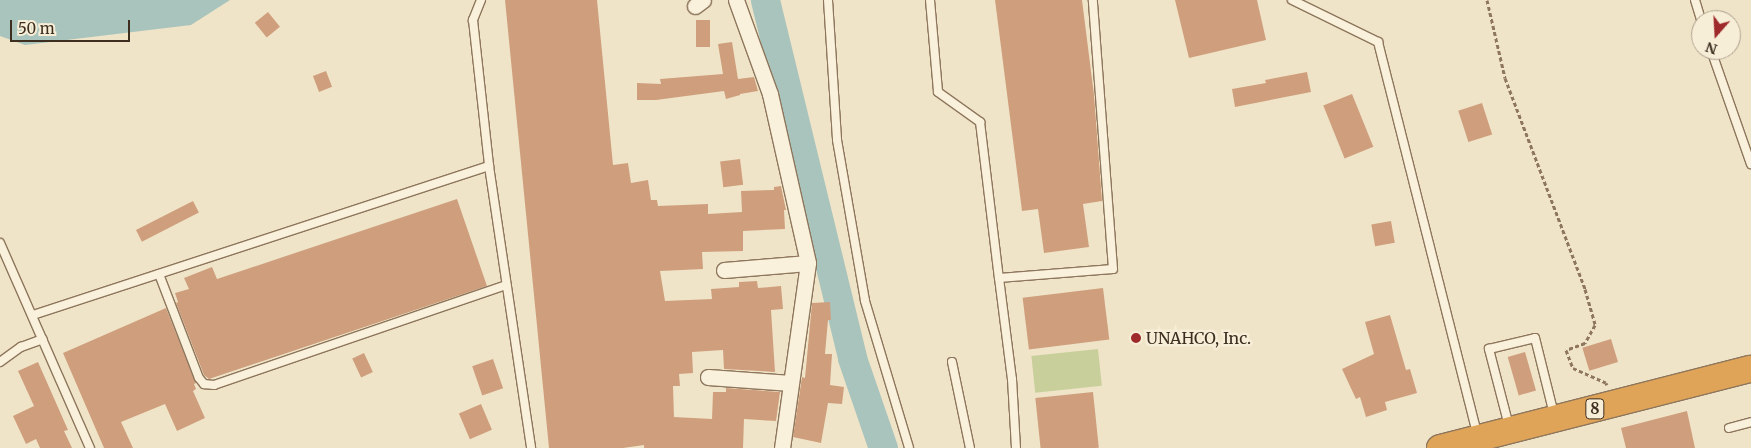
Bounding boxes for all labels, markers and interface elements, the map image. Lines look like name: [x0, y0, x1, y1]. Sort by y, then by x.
scale bar: [12, 10, 132, 42]
north arrow: [1691, 10, 1741, 60]
text: 50 m: [18, 19, 55, 38]
text: N: [1703, 38, 1720, 59]
place label: UNAHCO, Inc.: [1146, 328, 1251, 348]
marker: UNAHCO, Inc.: [1130, 332, 1142, 344]
road number: 8: [1585, 396, 1605, 422]

